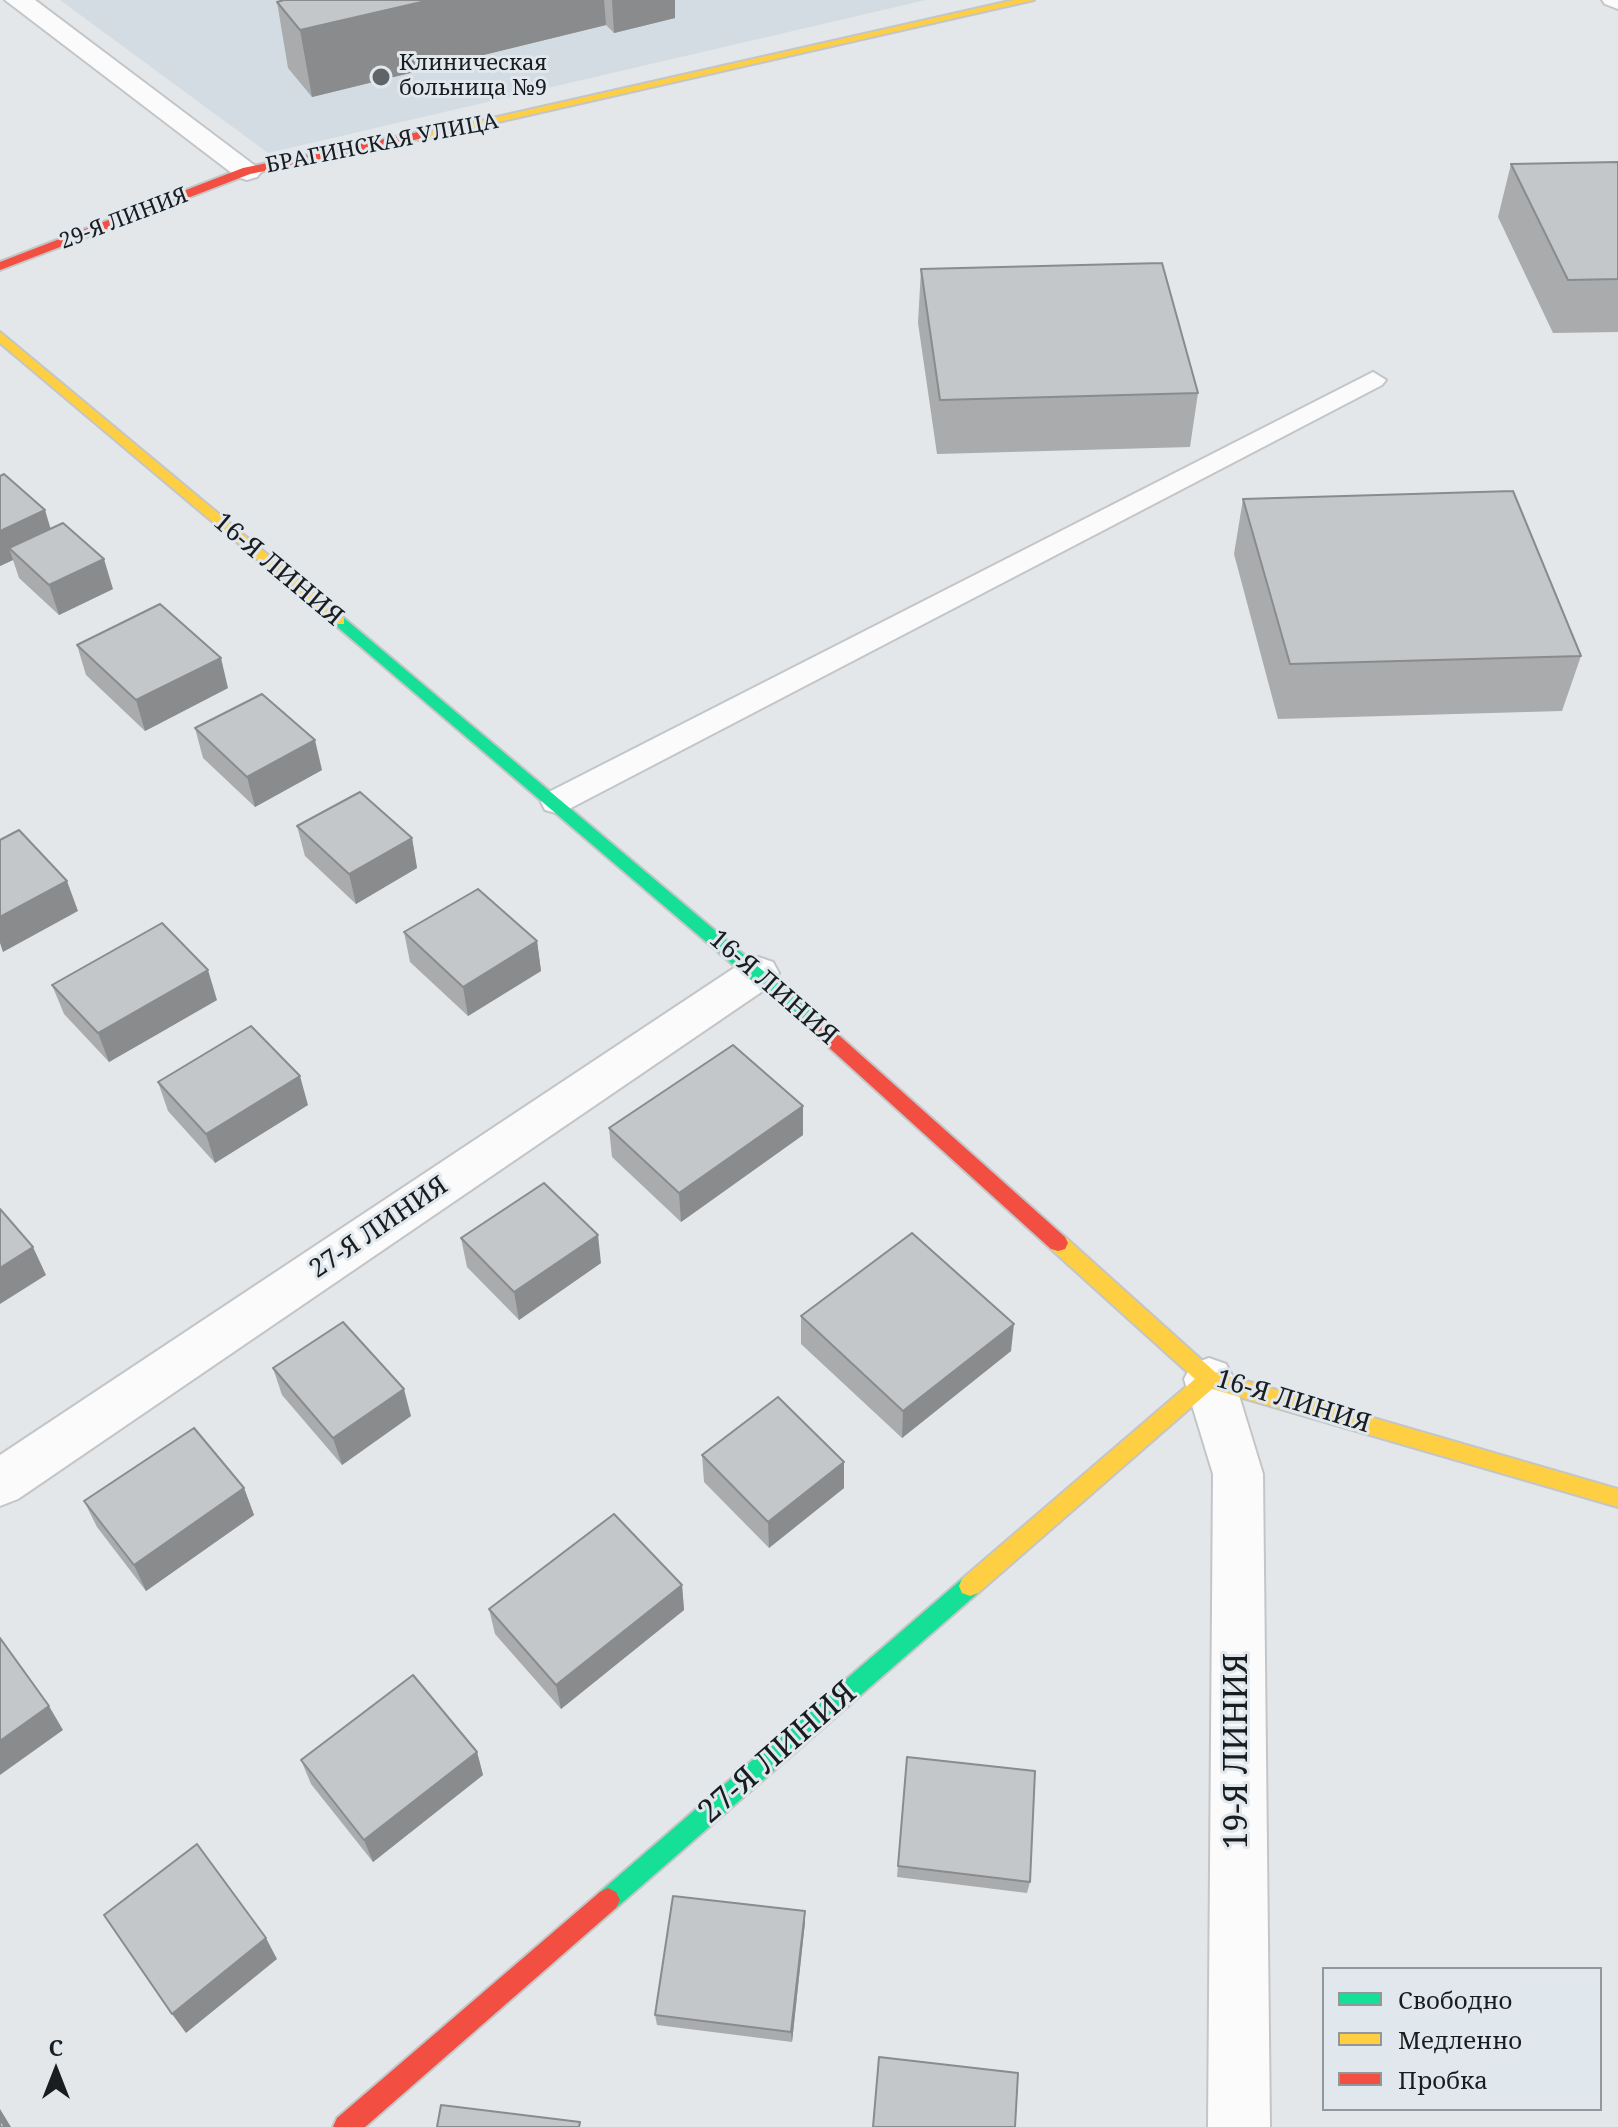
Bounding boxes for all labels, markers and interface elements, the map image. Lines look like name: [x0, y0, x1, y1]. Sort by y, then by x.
place label: Клиническая больница №9: [399, 51, 547, 102]
marker: Клиническая больница №9: [370, 66, 392, 88]
street label: БРАГИНСКАЯ УЛИЦА: [264, 109, 500, 179]
street label: 29-Я ЛИНИЯ: [56, 182, 192, 256]
street label: 16-Я ЛИНИЯ: [207, 507, 349, 633]
street label: 16-Я ЛИНИЯ: [702, 924, 844, 1052]
street label: 27-Я ЛИНИЯ: [304, 1170, 454, 1286]
street label: 16-Я ЛИНИЯ: [1212, 1364, 1374, 1440]
street label: 19-Я ЛИНИЯ: [1219, 1653, 1257, 1849]
street label: 27-Я ЛИНИЯ: [691, 1674, 865, 1832]
legend: [1322, 1967, 1602, 2111]
text: Свободно: [1398, 1983, 1512, 2016]
text: Медленно: [1398, 2023, 1522, 2056]
north arrow: [16, 2031, 96, 2111]
text: С: [49, 2032, 63, 2062]
text: Пробка: [1398, 2063, 1488, 2096]

